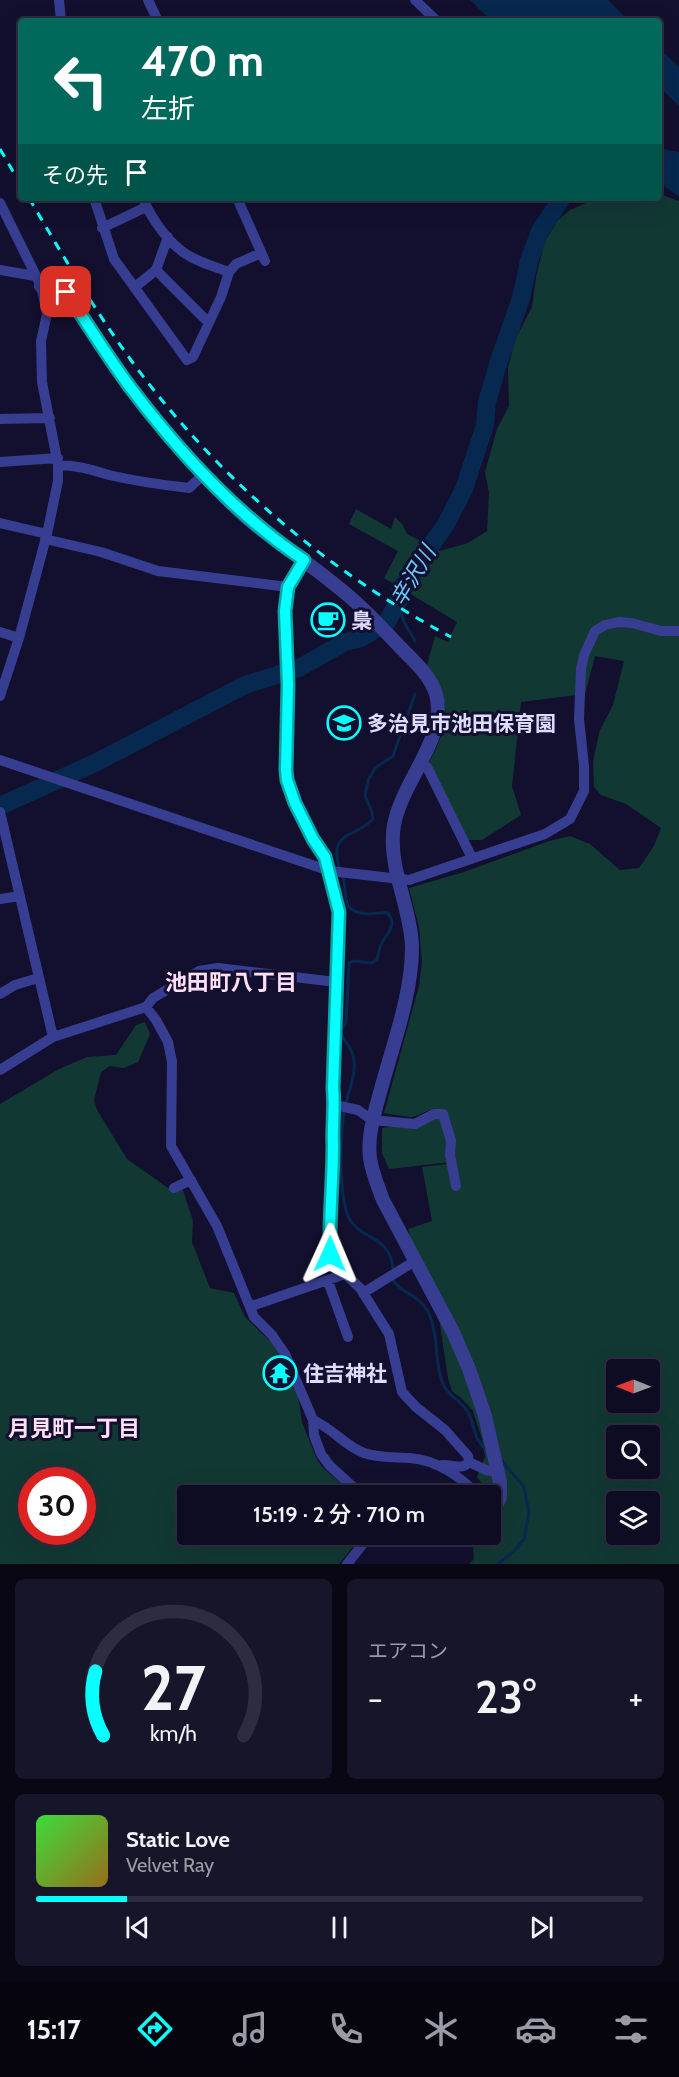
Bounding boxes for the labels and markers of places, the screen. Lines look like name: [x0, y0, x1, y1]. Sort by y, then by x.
pin: [40, 266, 91, 317]
cafe icon: 梟: [310, 602, 346, 638]
place label: 梟: [351, 608, 372, 633]
school or university icon: 多治見市池田保育園: [326, 705, 362, 741]
place label: 多治見市池田保育園: [367, 711, 556, 736]
temple icon: 住吉神社: [262, 1355, 298, 1391]
place label: 住吉神社: [303, 1361, 387, 1386]

